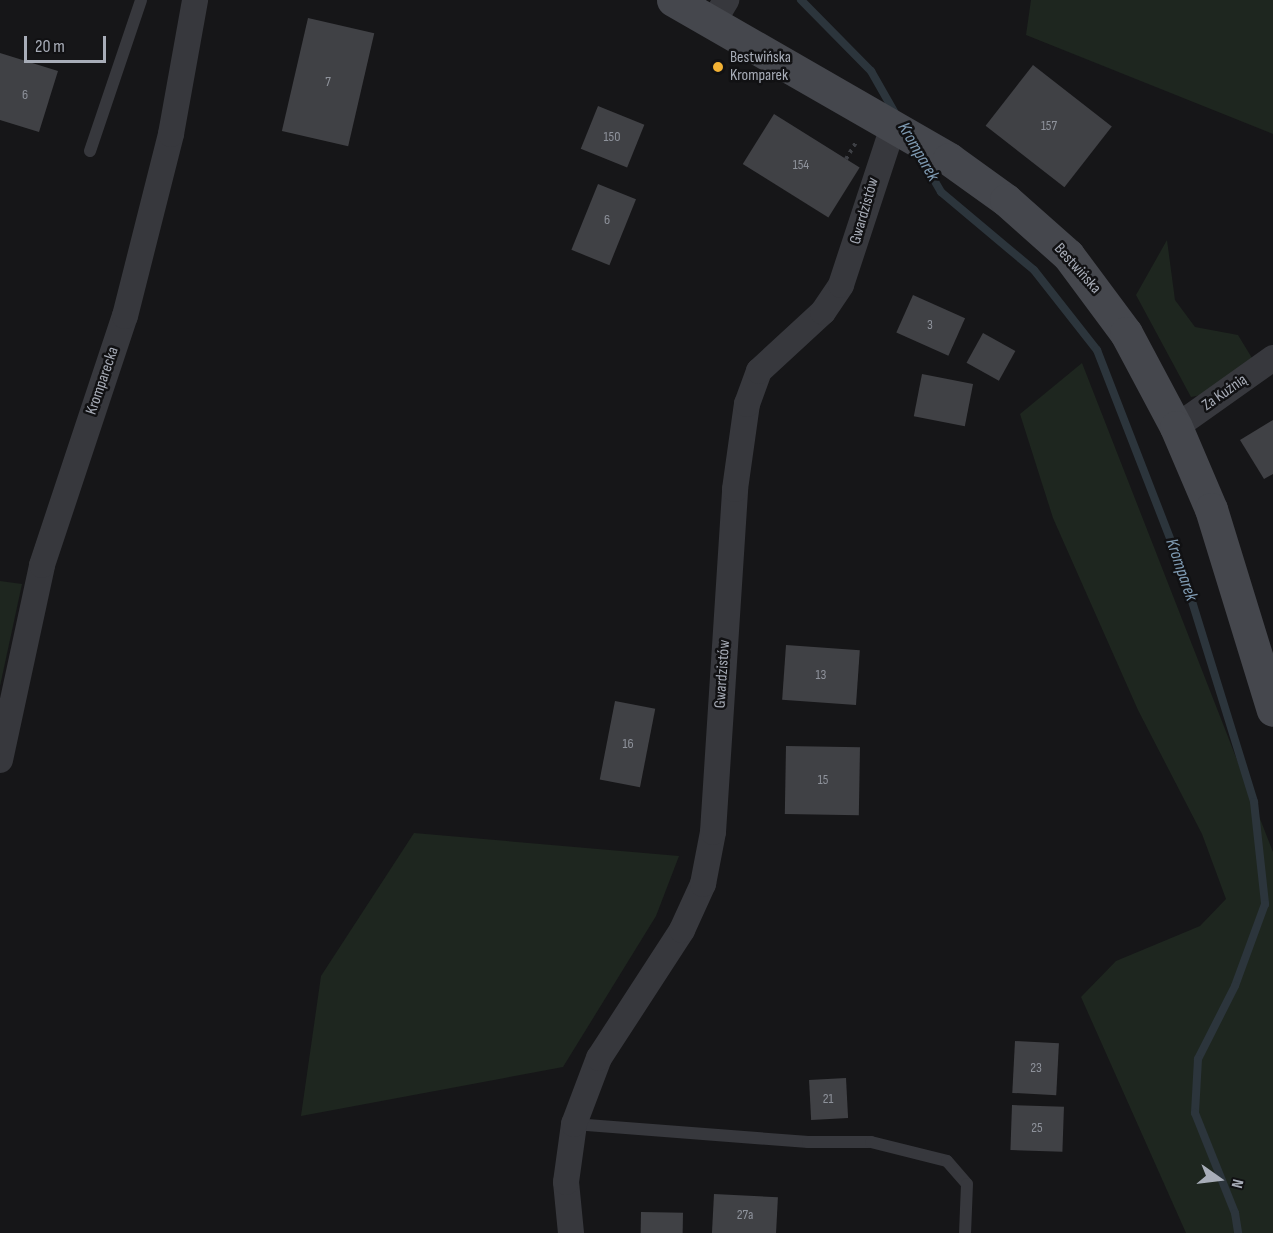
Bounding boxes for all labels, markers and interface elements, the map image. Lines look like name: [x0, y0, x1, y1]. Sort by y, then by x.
scale bar: [27, 24, 110, 62]
text: 20 m: [35, 36, 65, 57]
place label: Bestwińska Kromparek: [730, 48, 791, 86]
marker: Bestwińska Kromparek: [711, 60, 725, 74]
house number: 7: [325, 74, 331, 90]
house number: 6: [22, 87, 28, 103]
house number: 157: [1041, 118, 1057, 134]
water label: Kromparek: [893, 119, 943, 185]
house number: 150: [604, 129, 620, 145]
house number: 154: [793, 157, 809, 173]
street label: Gwardzistów: [846, 175, 884, 247]
house number: 6: [604, 212, 610, 228]
street label: Bestwińska: [1049, 240, 1105, 298]
house number: 3: [927, 317, 933, 333]
street label: Kromparecka: [82, 344, 124, 418]
street label: Za Kuźnią: [1199, 371, 1251, 415]
water label: Kromparek: [1160, 536, 1202, 604]
street label: Gwardzistów: [711, 639, 735, 709]
house number: 13: [816, 667, 826, 683]
house number: 16: [622, 736, 634, 752]
house number: 15: [818, 772, 828, 788]
house number: 23: [1030, 1060, 1042, 1076]
house number: 21: [823, 1091, 833, 1107]
house number: 25: [1031, 1120, 1043, 1136]
north arrow: [1189, 1149, 1249, 1209]
text: N: [1227, 1177, 1247, 1190]
house number: 27a: [737, 1207, 753, 1223]

